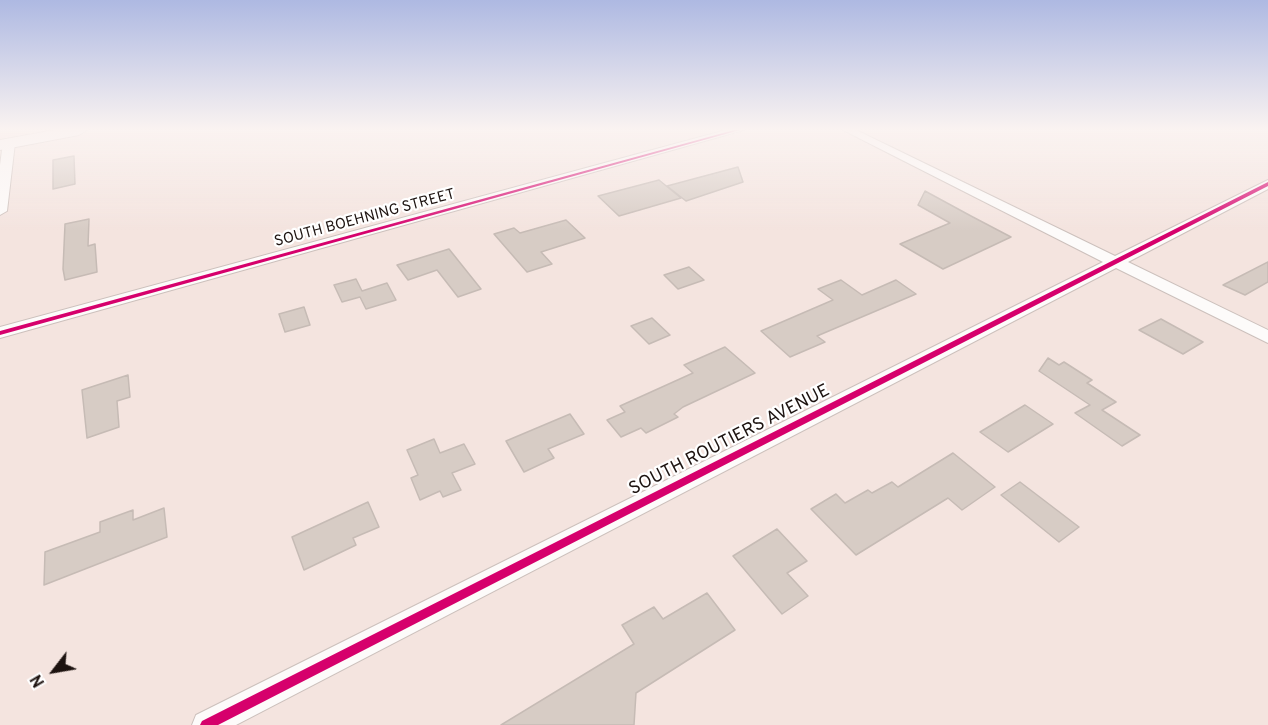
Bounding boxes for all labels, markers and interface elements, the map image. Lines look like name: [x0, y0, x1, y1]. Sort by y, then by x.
street label: SOUTH BOEHNING STREET: [273, 186, 457, 252]
street label: SOUTH ROUTIERS AVENUE: [626, 381, 834, 501]
north arrow: [24, 641, 84, 701]
text: N: [27, 670, 50, 690]

